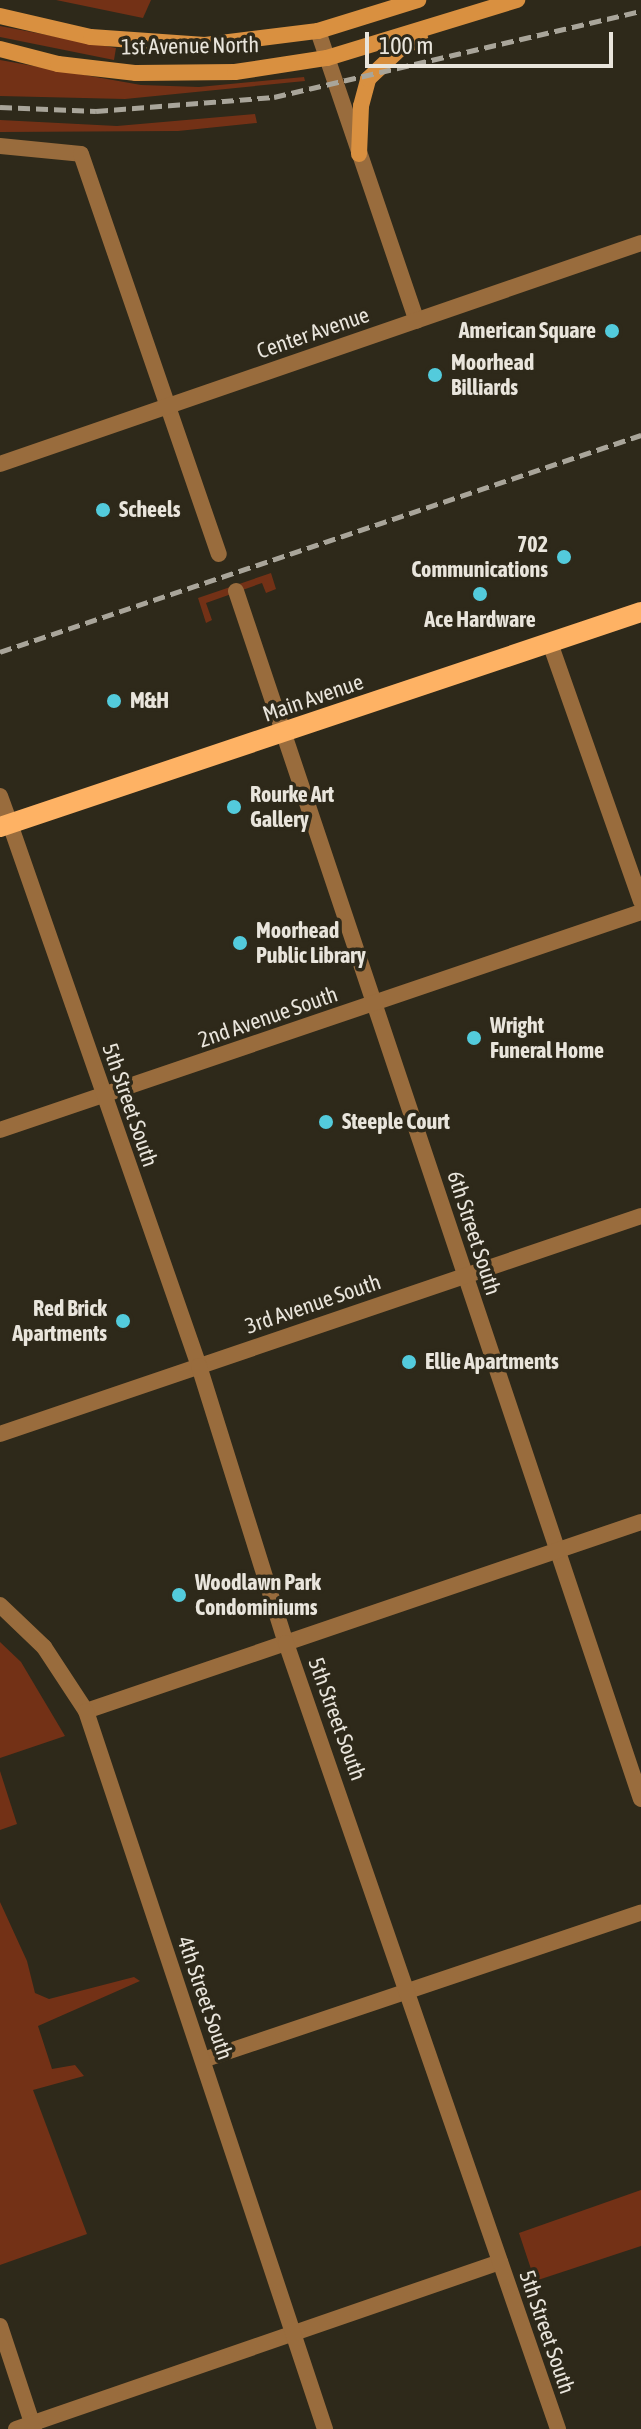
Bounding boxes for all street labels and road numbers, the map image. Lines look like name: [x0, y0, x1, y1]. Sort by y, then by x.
street label: 1st Avenue North: [121, 32, 259, 60]
street label: Center Avenue: [253, 301, 373, 365]
street label: Main Avenue: [259, 668, 367, 728]
street label: 2nd Avenue South: [195, 981, 341, 1053]
street label: 5th Street South: [97, 1040, 163, 1170]
street label: 6th Street South: [442, 1168, 506, 1298]
street label: 3rd Avenue South: [242, 1269, 384, 1339]
street label: 5th Street South: [303, 1654, 371, 1784]
street label: 4th Street South: [172, 1933, 238, 2063]
street label: 5th Street South: [514, 2267, 580, 2397]

